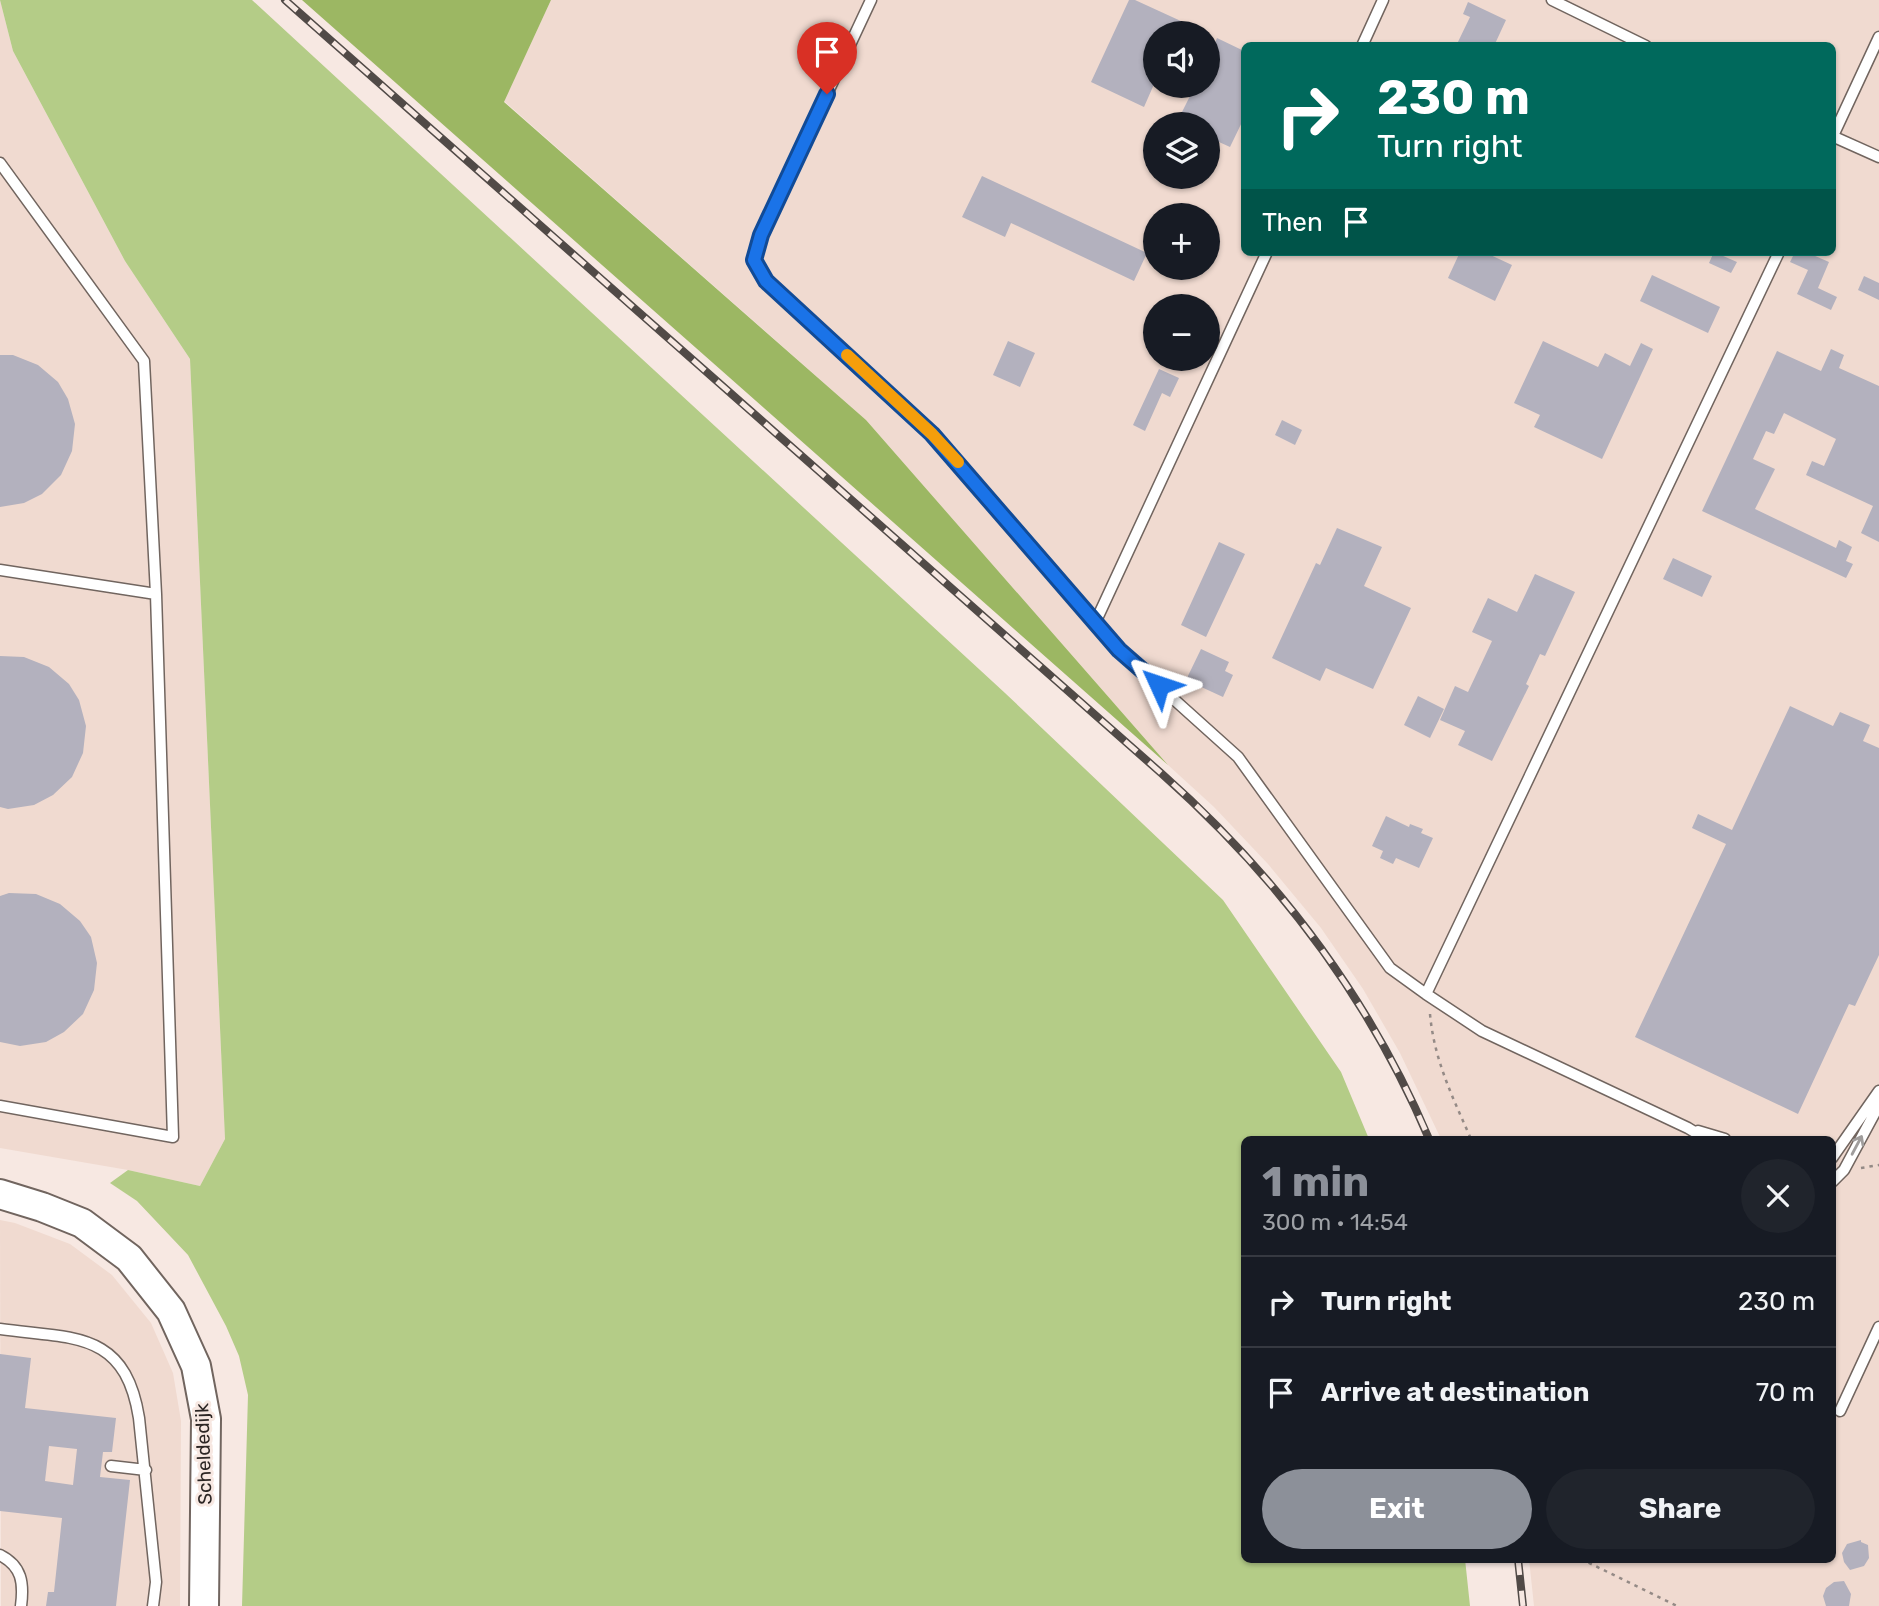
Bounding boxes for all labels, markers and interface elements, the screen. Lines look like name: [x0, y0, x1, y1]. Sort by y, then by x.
map controls: [1143, 21, 1220, 371]
button: sound: [1143, 21, 1220, 98]
pin: [797, 22, 857, 94]
icon: arrive: [808, 33, 846, 71]
text: 230 m: [1377, 68, 1530, 126]
icon: right: [1262, 70, 1353, 161]
button: layers: [1143, 112, 1220, 189]
text: Turn right: [1377, 127, 1522, 165]
button: +: [1143, 203, 1220, 280]
icon: arrive: [1337, 203, 1375, 241]
text: Then: [1262, 207, 1323, 238]
button: −: [1143, 294, 1220, 371]
position arrow: [1122, 648, 1196, 722]
one-way arrow: [1850, 1135, 1864, 1155]
text: 1 min: [1262, 1157, 1369, 1207]
button: close: [1741, 1159, 1815, 1233]
text: 300 m · 14:54: [1262, 1208, 1408, 1236]
icon: right: [1262, 1283, 1300, 1321]
text: Turn right: [1321, 1286, 1451, 1317]
text: 230 m: [1738, 1286, 1815, 1317]
icon: arrive: [1262, 1374, 1300, 1412]
text: Arrive at destination: [1321, 1377, 1589, 1408]
text: 70 m: [1756, 1377, 1815, 1408]
street label: Scheldedijk: [190, 1403, 217, 1505]
button: Exit: [1262, 1469, 1532, 1549]
button: Share: [1546, 1469, 1815, 1549]

